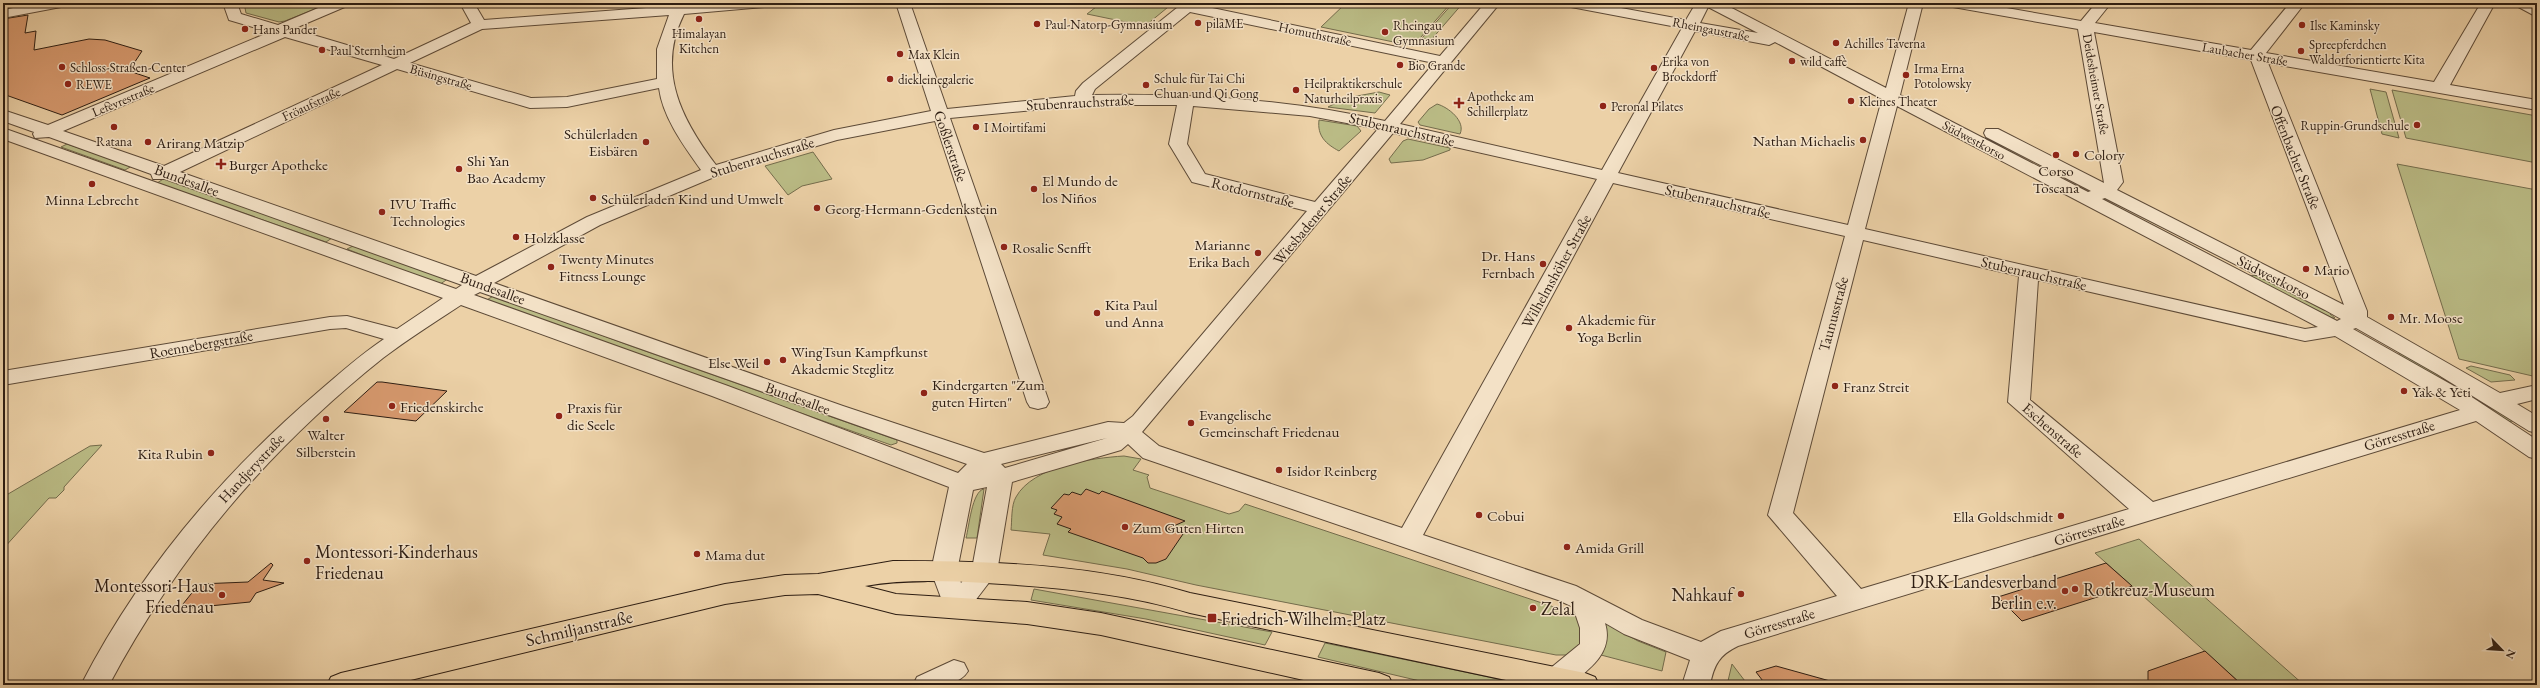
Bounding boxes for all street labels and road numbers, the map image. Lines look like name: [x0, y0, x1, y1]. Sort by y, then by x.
street label: Rheingaustraße: [1671, 13, 1751, 45]
street label: Homuthstraße: [1277, 18, 1353, 50]
street label: Deidesheimer Straße: [2079, 32, 2113, 136]
street label: Laubacher Straße: [2201, 38, 2289, 70]
street label: Büsingstraße: [408, 60, 474, 94]
street label: Lefèvrestraße: [89, 79, 157, 121]
street label: Fröaufstraße: [279, 83, 343, 125]
street label: Stubenrauchstraße: [1026, 90, 1134, 114]
street label: Offenbacher Straße: [2266, 102, 2326, 212]
street label: Goßlerstraße: [930, 108, 972, 184]
street label: Stubenrauchstraße: [1347, 108, 1457, 150]
street label: Südwestkorso: [1940, 116, 2008, 164]
street label: Stubenrauchstraße: [708, 132, 816, 182]
street label: Bundesallee: [152, 160, 222, 201]
street label: Wiesbadener Straße: [1269, 170, 1356, 268]
street label: Rotdornstraße: [1210, 173, 1297, 212]
street label: Stubenrauchstraße: [1663, 180, 1773, 222]
street label: Wilhelmshöher Straße: [1517, 211, 1595, 331]
street label: Südwestkorso: [2234, 250, 2314, 304]
street label: Stubenrauchstraße: [1979, 252, 2089, 294]
street label: Bundesallee: [458, 268, 528, 309]
street label: Taunusstraße: [1814, 274, 1852, 354]
street label: Roennebergstraße: [148, 326, 254, 362]
street label: Bundesallee: [763, 378, 833, 419]
street label: Eschenstraße: [2019, 398, 2088, 462]
street label: Görresstraße: [2361, 415, 2437, 455]
street label: Handjerystraße: [214, 429, 288, 507]
street label: Görresstraße: [2051, 510, 2127, 550]
street label: Görresstraße: [1741, 603, 1817, 643]
street label: Schmiljanstraße: [523, 605, 635, 651]

